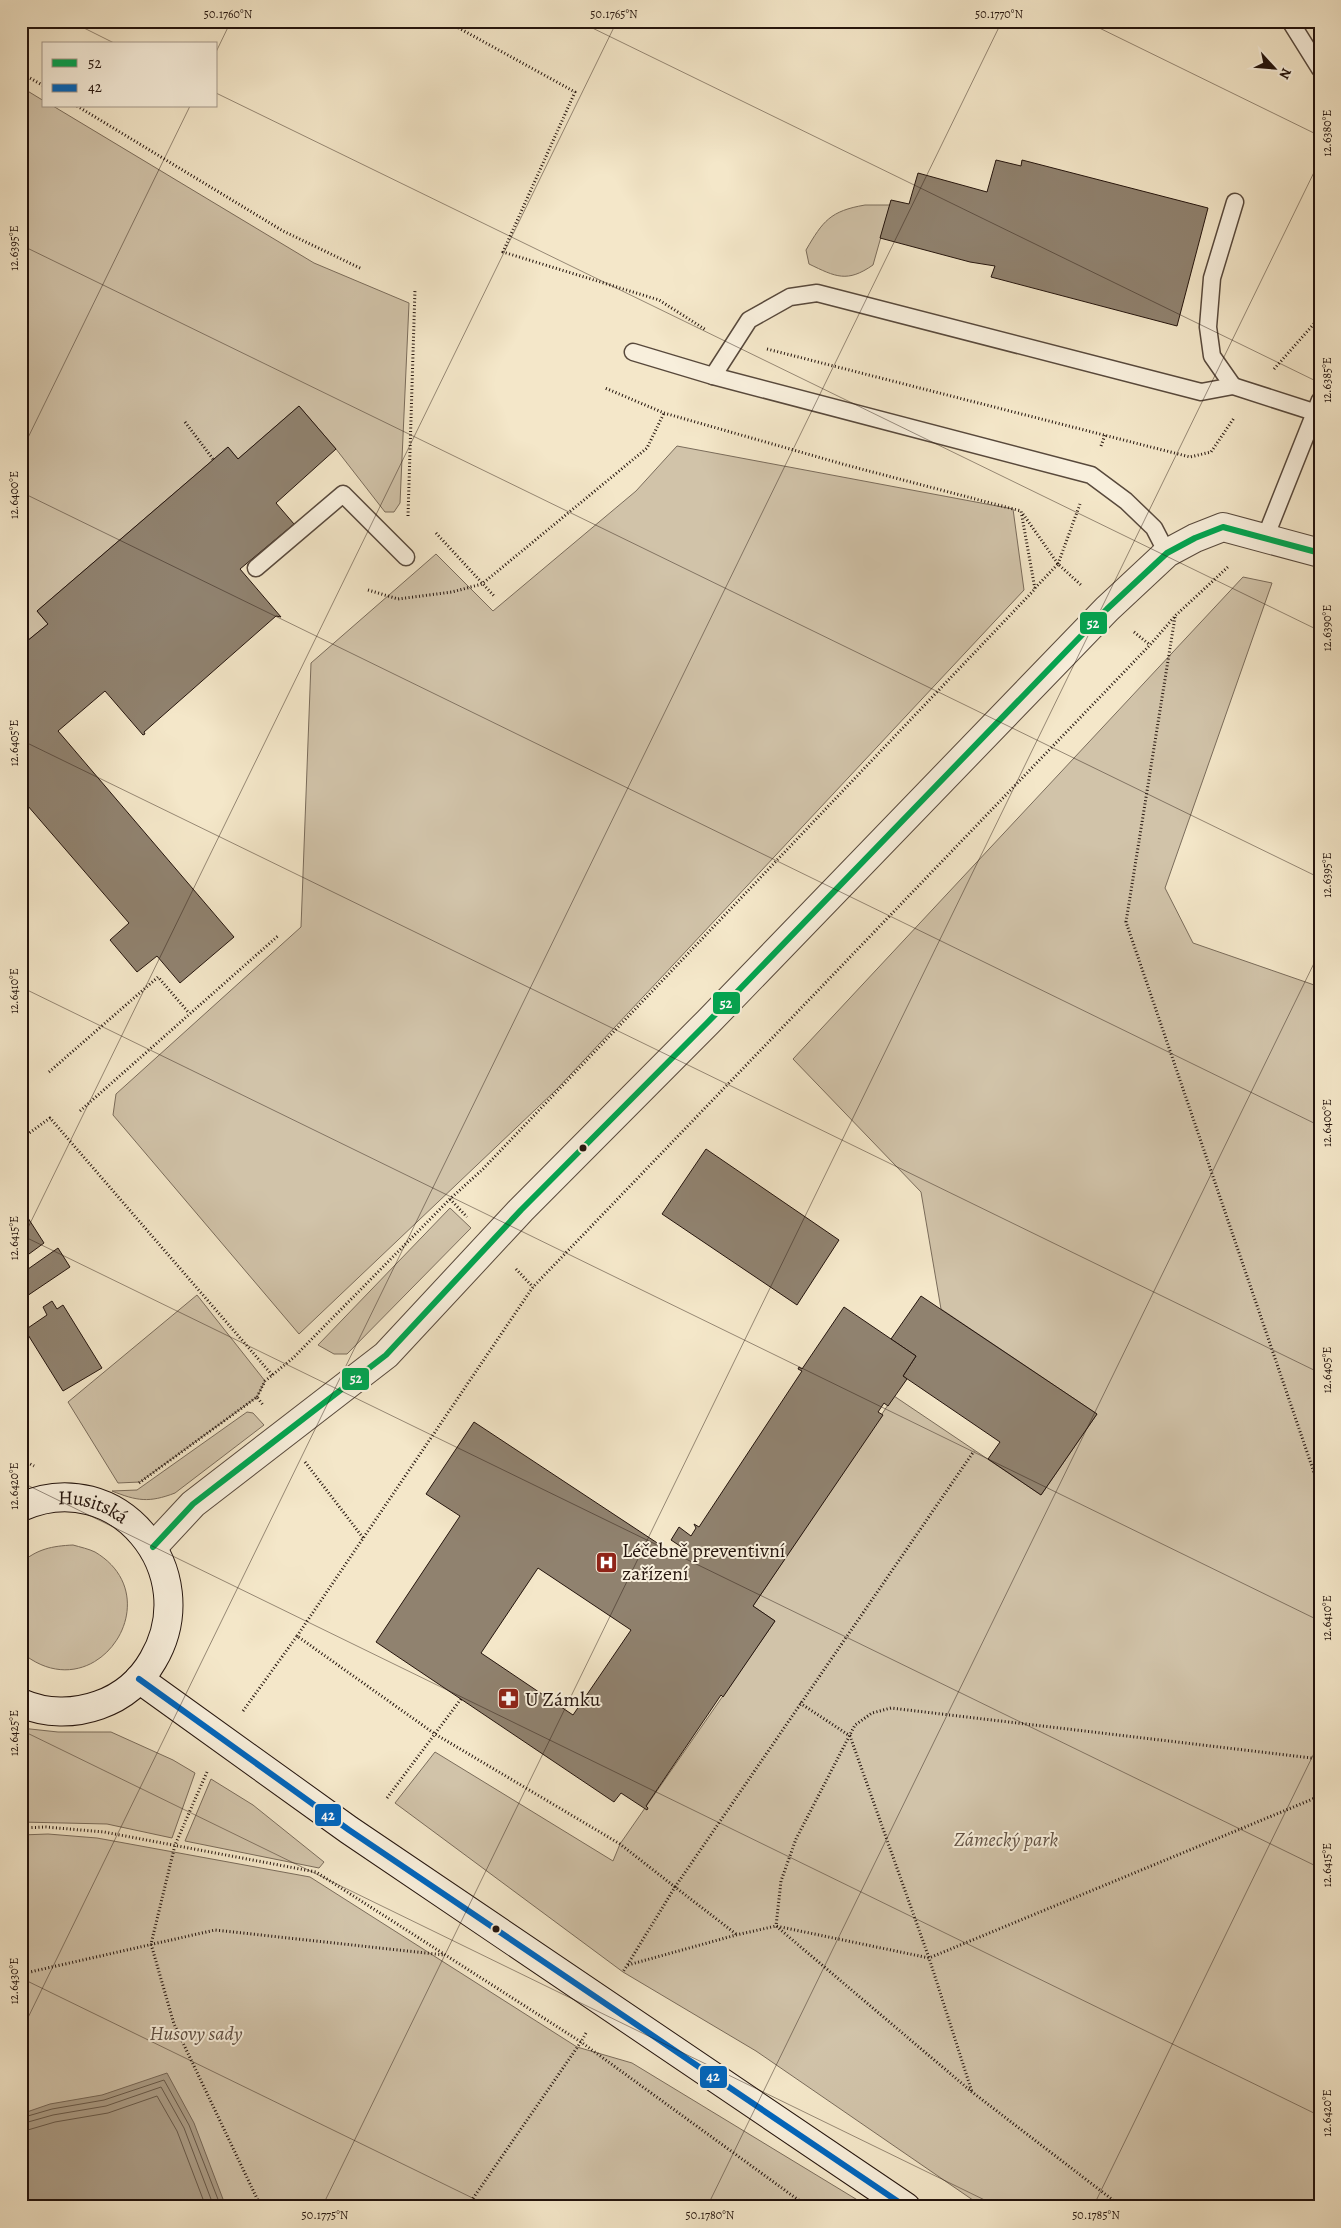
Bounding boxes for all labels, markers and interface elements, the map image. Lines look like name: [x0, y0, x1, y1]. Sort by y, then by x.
text: 50.1760°N: [204, 6, 253, 22]
text: 50.1765°N: [590, 6, 638, 22]
text: 50.1770°N: [975, 6, 1023, 22]
legend: [42, 42, 218, 108]
north arrow: [1248, 42, 1298, 92]
text: 52: [88, 53, 102, 73]
text: N: [1274, 65, 1296, 82]
text: 42: [88, 77, 102, 97]
text: 12.6380°E: [1319, 110, 1335, 156]
text: 12.6395°E: [6, 225, 22, 271]
text: 12.6385°E: [1319, 357, 1335, 403]
text: 12.6400°E: [6, 471, 22, 519]
text: 12.6390°E: [1319, 605, 1335, 651]
line badge: 52: [1079, 611, 1108, 635]
text: 52: [1087, 614, 1100, 633]
text: 12.6405°E: [6, 720, 22, 766]
text: 12.6395°E: [1319, 852, 1335, 898]
text: 12.6410°E: [6, 968, 22, 1014]
line badge: 52: [712, 991, 741, 1015]
text: 52: [720, 994, 733, 1013]
text: 12.6400°E: [1319, 1099, 1335, 1147]
unlabelled marker: [578, 1143, 588, 1153]
text: 12.6415°E: [6, 1216, 22, 1260]
text: 12.6405°E: [1319, 1347, 1335, 1393]
line badge: 52: [341, 1367, 370, 1391]
text: 52: [350, 1369, 363, 1388]
text: 12.6420°E: [6, 1462, 22, 1510]
street label: Husitská: [58, 1484, 135, 1531]
place label: Léčebně preventivní zařízení: [622, 1537, 786, 1587]
hospital icon: Léčebně preventivní zařízení: [594, 1550, 618, 1574]
text: 12.6410°E: [1319, 1595, 1335, 1641]
place label: U Zámku: [525, 1686, 601, 1713]
pharmacy icon: U Zámku: [497, 1687, 521, 1711]
text: 12.6425°E: [6, 1710, 22, 1756]
line badge: 42: [314, 1803, 342, 1827]
text: 42: [321, 1806, 335, 1825]
park label: Zámecký park: [954, 1826, 1058, 1853]
text: 12.6415°E: [1319, 1843, 1335, 1887]
unlabelled marker: [491, 1924, 501, 1934]
text: 12.6430°E: [6, 1958, 22, 2004]
park label: Husovy sady: [150, 2020, 243, 2047]
line badge: 42: [699, 2065, 728, 2089]
text: 42: [706, 2067, 720, 2086]
text: 12.6420°E: [1319, 2089, 1335, 2137]
text: 50.1775°N: [302, 2207, 349, 2223]
text: 50.1780°N: [686, 2207, 735, 2223]
text: 50.1785°N: [1072, 2207, 1120, 2223]

